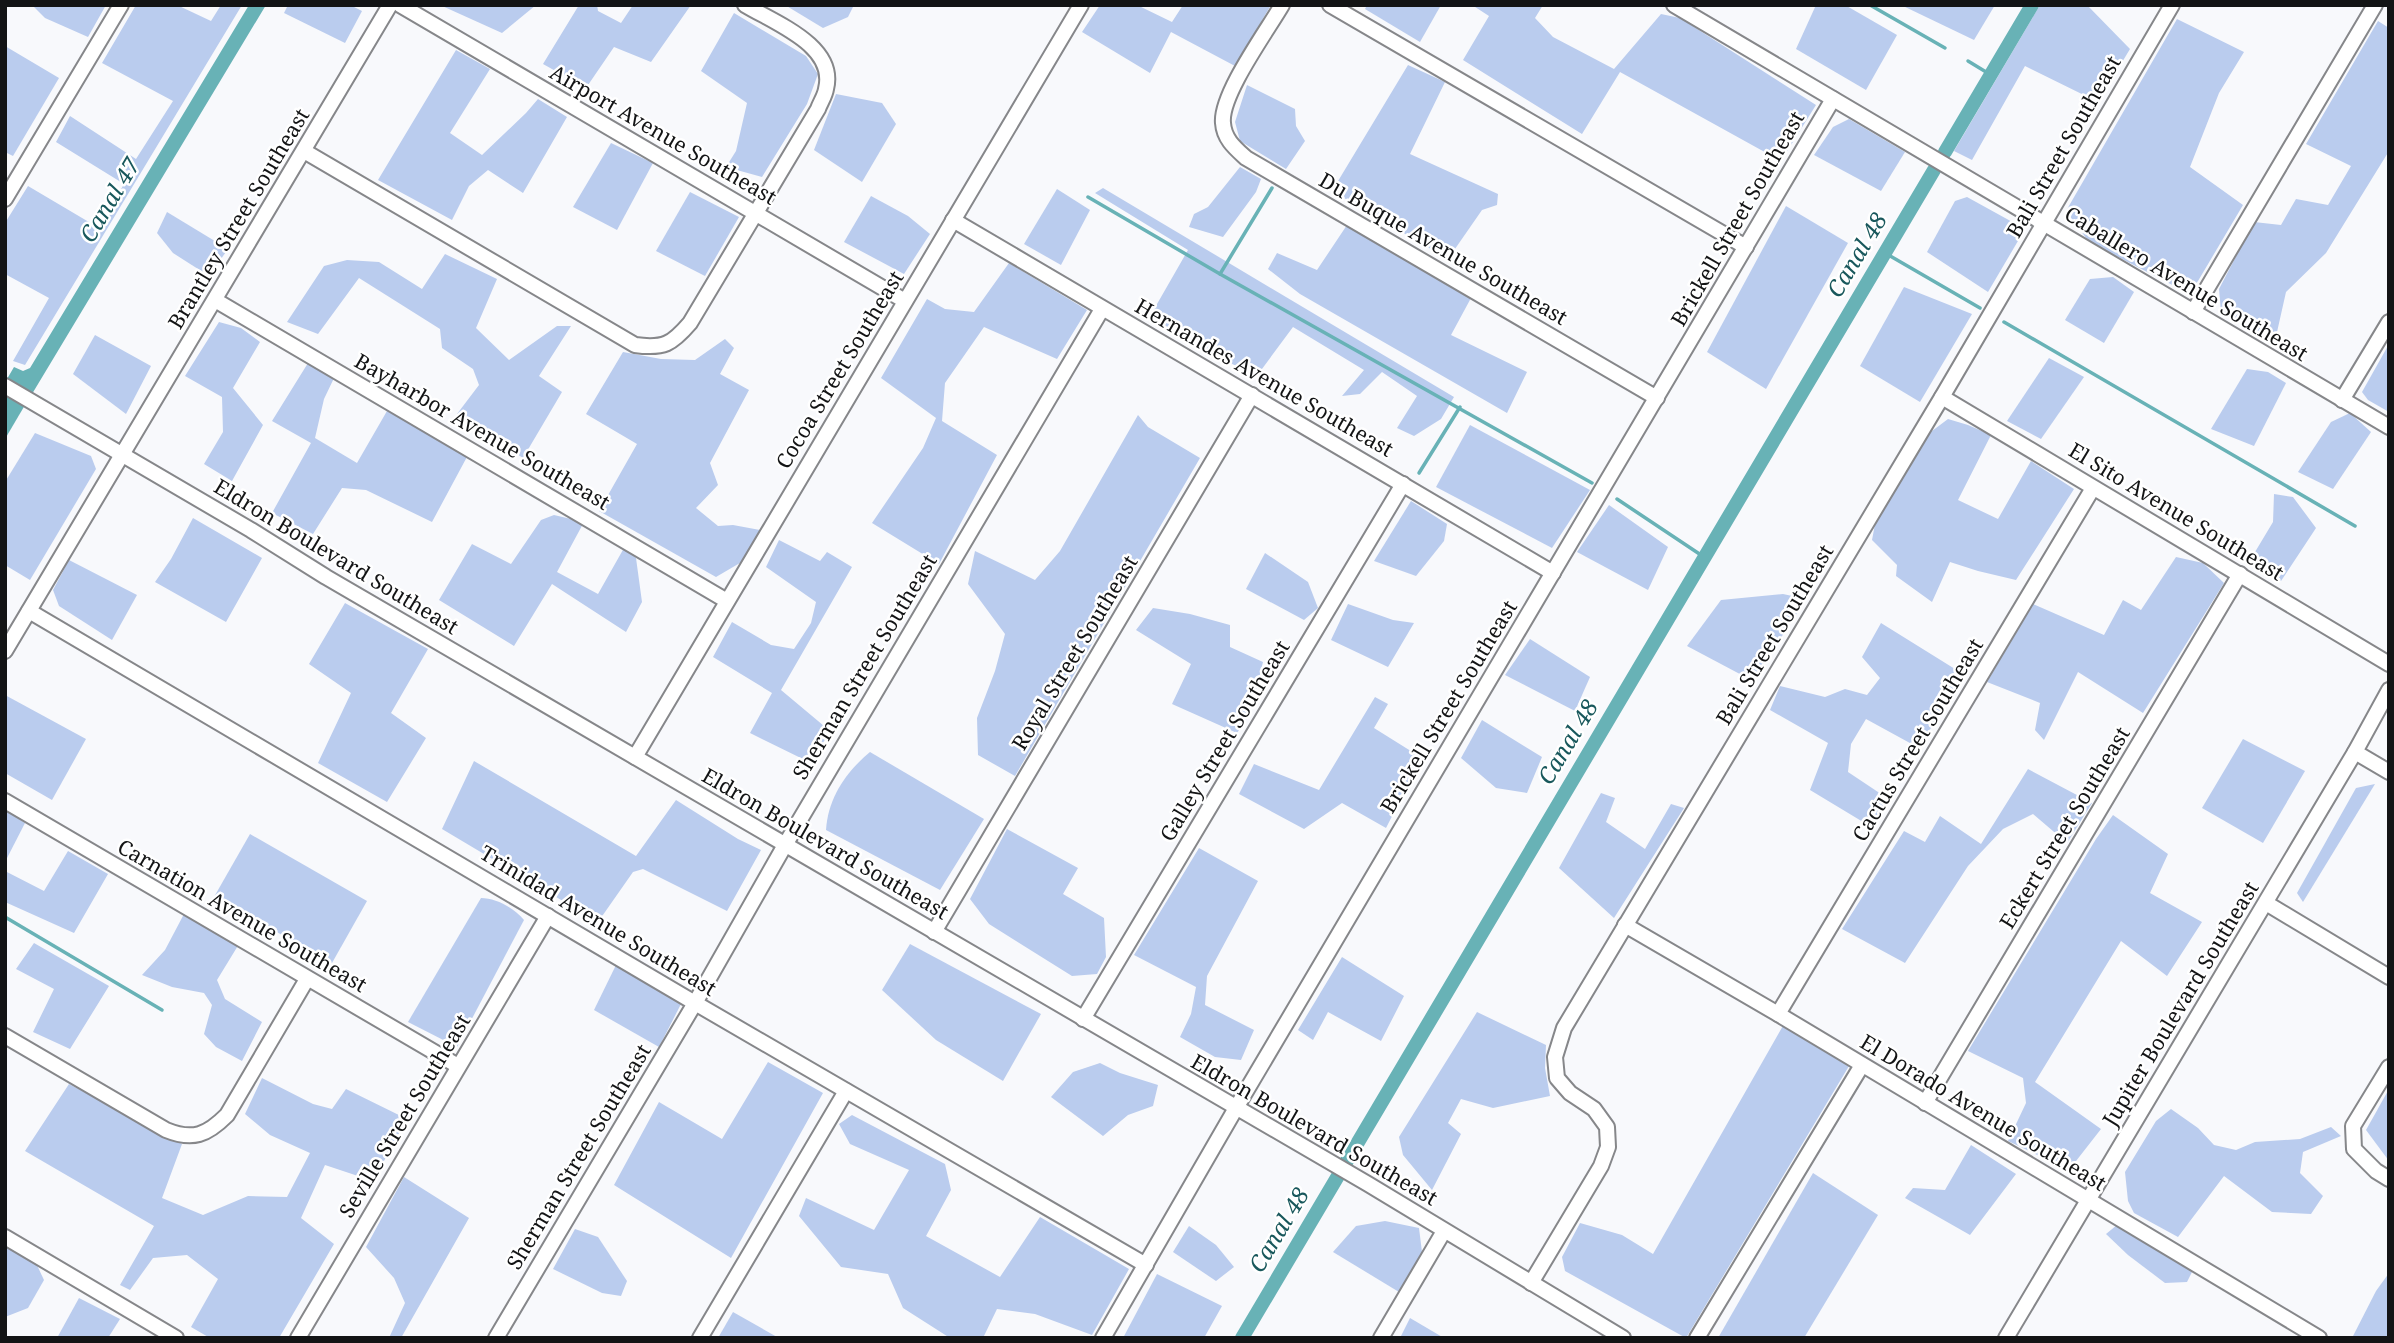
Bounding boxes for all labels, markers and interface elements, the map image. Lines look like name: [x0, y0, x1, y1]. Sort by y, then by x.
street label: Bali Street Southeast: [2000, 50, 2127, 243]
street label: Airport Avenue Southeast: [545, 58, 782, 211]
street label: Brantley Street Southeast: [161, 103, 315, 334]
street label: Brickell Street Southeast: [1664, 106, 1810, 331]
water label: Canal 47: [71, 150, 148, 248]
street label: Du Buque Avenue Southeast: [1314, 165, 1573, 331]
street label: Caballero Avenue Southeast: [2060, 199, 2313, 367]
water label: Canal 48: [1818, 206, 1894, 303]
street label: Cocoa Street Southeast: [769, 265, 909, 474]
street label: Hernandes Avenue Southeast: [1130, 292, 1399, 463]
street label: Bayharbor Avenue Southeast: [350, 346, 615, 516]
street label: El Sito Avenue Southeast: [2064, 436, 2289, 587]
street label: Eldron Boulevard Southeast: [209, 472, 464, 640]
street label: Bali Street Southeast: [1709, 539, 1839, 730]
street label: Sherman Street Southeast: [786, 549, 943, 784]
street label: Royal Street Southeast: [1005, 550, 1143, 755]
street label: Brickell Street Southeast: [1373, 595, 1523, 818]
street label: Cactus Street Southeast: [1845, 633, 1989, 846]
street label: Galley Street Southeast: [1153, 635, 1295, 846]
water label: Canal 48: [1529, 693, 1605, 790]
street label: Eckert Street Southeast: [1993, 721, 2136, 934]
street label: Eldron Boulevard Southeast: [697, 761, 954, 925]
street label: Carnation Avenue Southeast: [113, 832, 372, 998]
street label: Trinidad Avenue Southeast: [475, 838, 722, 1002]
street label: Jupiter Boulevard Southeast: [2095, 876, 2265, 1132]
street label: Seville Street Southeast: [332, 1008, 476, 1222]
street label: El Dorado Avenue Southeast: [1855, 1027, 2112, 1197]
street label: Sherman Street Southeast: [500, 1039, 657, 1274]
street label: Eldron Boulevard Southeast: [1186, 1047, 1443, 1211]
water label: Canal 48: [1240, 1181, 1316, 1278]

